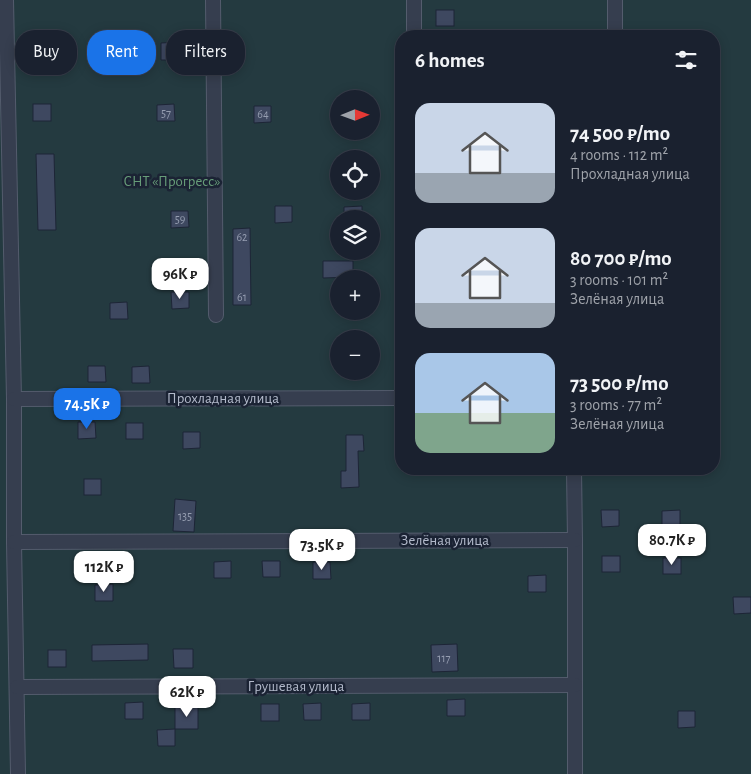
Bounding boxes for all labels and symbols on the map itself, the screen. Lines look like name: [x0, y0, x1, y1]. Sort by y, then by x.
north arrow: [330, 90, 380, 140]
house number: 57: [161, 107, 171, 119]
house number: 64: [257, 108, 269, 120]
park label: СНТ «Прогресс»: [124, 174, 220, 189]
house number: 59: [175, 213, 186, 225]
house number: 62: [236, 231, 248, 243]
pin: 96K ₽: [145, 258, 215, 300]
house number: 61: [237, 291, 247, 303]
pin: 74.5K ₽: [41, 388, 133, 430]
street label: Прохладная улица: [167, 391, 279, 406]
house number: 135: [178, 510, 192, 522]
pin: 80.7K ₽: [626, 524, 718, 566]
pin: 73.5K ₽: [276, 528, 368, 571]
street label: Зелёная улица: [401, 533, 489, 548]
pin: 112K ₽: [63, 550, 145, 593]
house number: 117: [437, 652, 451, 664]
pin: 62K ₽: [152, 676, 222, 718]
street label: Грушевая улица: [248, 679, 345, 694]

